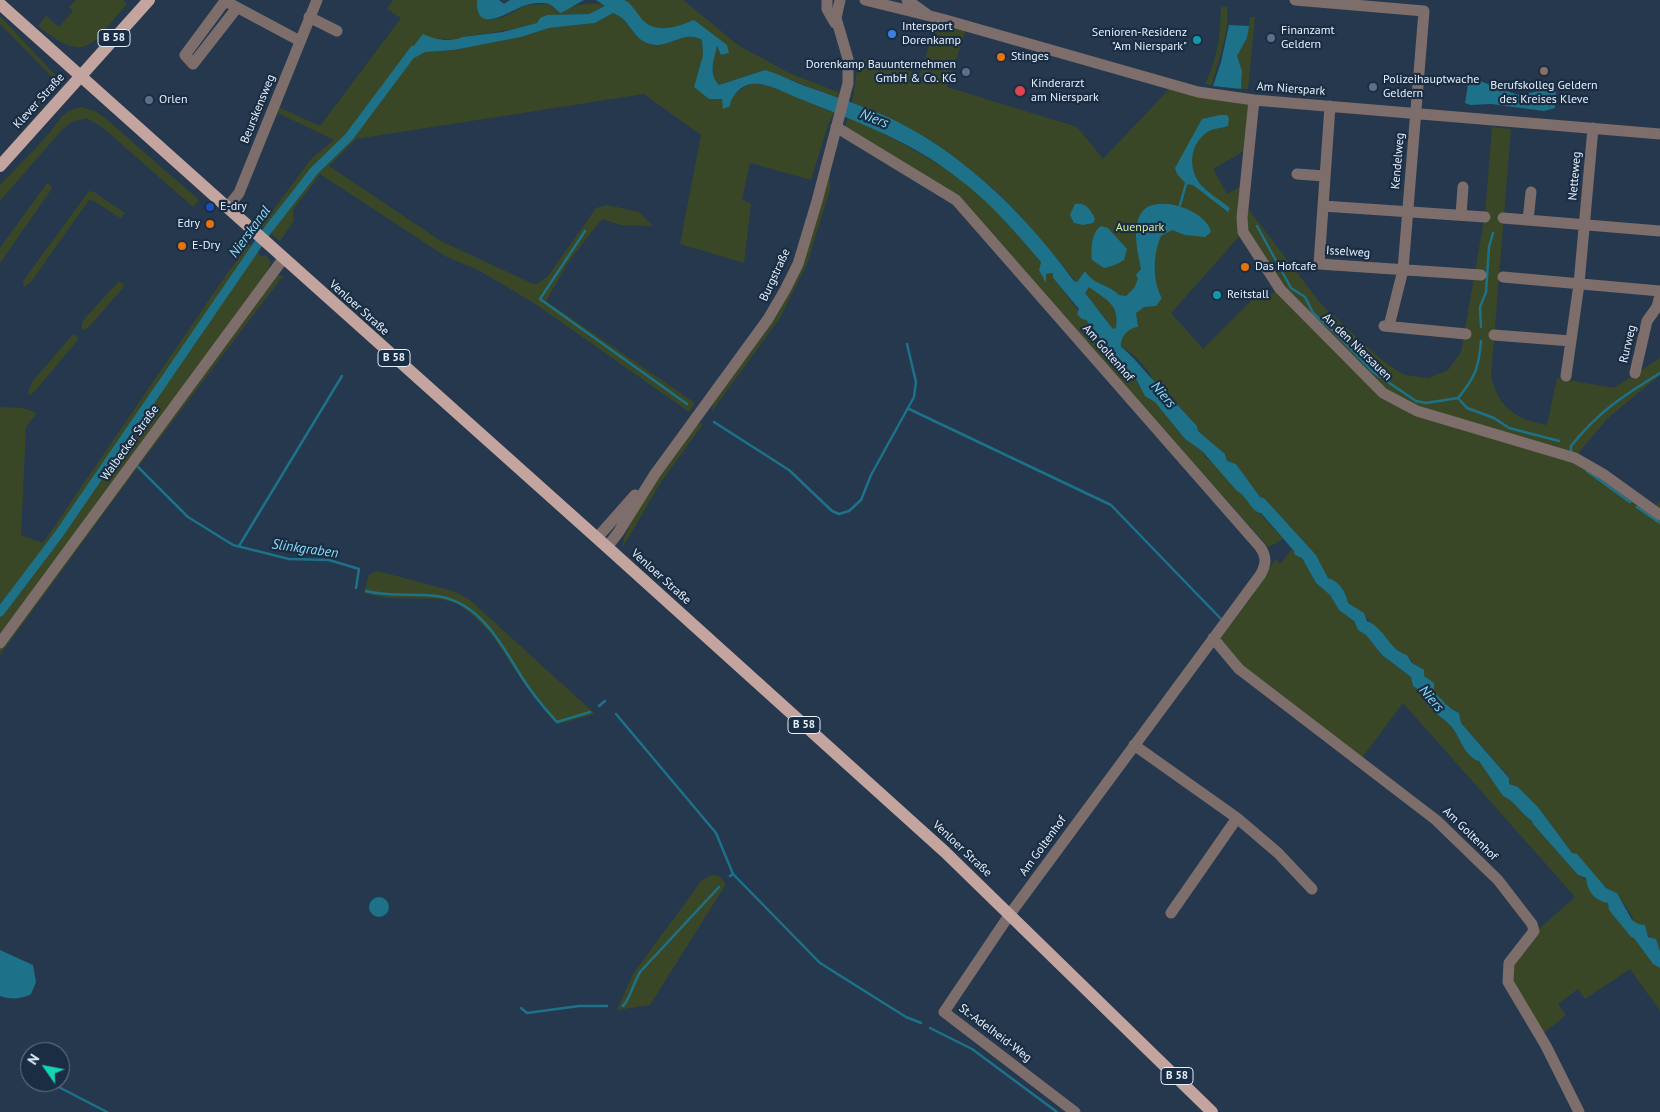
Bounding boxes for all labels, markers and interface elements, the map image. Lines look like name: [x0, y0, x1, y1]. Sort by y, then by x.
place label: Intersport Dorenkamp: [902, 20, 961, 48]
place label: Finanzamt Geldern: [1281, 24, 1335, 52]
place label: Senioren-Residenz "Am Nierspark": [1092, 26, 1187, 54]
marker: Intersport Dorenkamp: [886, 28, 898, 40]
road number: B 58: [98, 29, 130, 46]
marker: Finanzamt Geldern: [1265, 32, 1277, 44]
marker: Senioren-Residenz "Am Nierspark": [1191, 34, 1203, 46]
place label: Stinges: [1011, 50, 1049, 64]
marker: Stinges: [995, 51, 1007, 63]
place label: Dorenkamp Bauunternehmen GmbH & Co. KG: [806, 58, 956, 86]
marker: Berufskolleg Geldern des Kreises Kleve: [1538, 65, 1550, 77]
marker: Dorenkamp Bauunternehmen GmbH & Co. KG: [960, 66, 972, 78]
street label: Klever Straße: [10, 70, 68, 132]
street label: Beurskensweg: [238, 72, 278, 146]
place label: Polizeihauptwache Geldern: [1383, 73, 1479, 101]
place label: Kinderarzt am Nierspark: [1031, 77, 1099, 105]
street label: Am Nierspark: [1256, 79, 1326, 99]
place label: Berufskolleg Geldern des Kreises Kleve: [1490, 79, 1598, 107]
marker: Polizeihauptwache Geldern: [1367, 81, 1379, 93]
marker: Kinderarzt am Nierspark: [1013, 84, 1027, 98]
place label: Orlen: [159, 93, 187, 107]
marker: Orlen: [143, 94, 155, 106]
water label: Niers: [857, 106, 891, 132]
street label: Kendelweg: [1388, 132, 1408, 190]
street label: Netteweg: [1566, 151, 1584, 201]
place label: E-dry: [220, 200, 247, 214]
marker: E-dry: [204, 201, 216, 213]
water label: Nierskanal: [226, 203, 274, 261]
place label: Edry: [177, 217, 200, 231]
marker: Edry: [204, 218, 216, 230]
park label: Auenpark: [1116, 221, 1164, 235]
place label: E-Dry: [192, 239, 220, 253]
marker: E-Dry: [176, 240, 188, 252]
street label: Isselweg: [1325, 243, 1371, 261]
street label: Burgstraße: [757, 246, 793, 304]
place label: Das Hofcafe: [1255, 260, 1316, 274]
marker: Das Hofcafe: [1239, 261, 1251, 273]
street label: Venloer Straße: [326, 277, 392, 339]
place label: Reitstall: [1227, 288, 1269, 302]
marker: Reitstall: [1211, 289, 1223, 301]
street label: An den Niersauen: [1319, 310, 1395, 384]
street label: Am Goltenhof: [1079, 322, 1137, 384]
street label: Rurweg: [1617, 324, 1639, 364]
road number: B 58: [378, 349, 410, 366]
water label: Niers: [1147, 378, 1179, 412]
street label: Walbecker Straße: [98, 403, 162, 483]
water label: Slinkgraben: [271, 536, 339, 562]
street label: Venloer Straße: [628, 546, 694, 608]
water label: Niers: [1415, 682, 1447, 716]
road number: B 58: [788, 716, 820, 734]
street label: Am Goltenhof: [1440, 804, 1500, 864]
street label: Am Goltenhof: [1016, 813, 1070, 879]
street label: Venloer Straße: [929, 818, 995, 880]
street label: St.-Adelheid-Weg: [956, 1001, 1034, 1065]
north arrow: [20, 1042, 70, 1092]
text: N: [23, 1051, 43, 1068]
road number: B 58: [1161, 1068, 1193, 1084]

